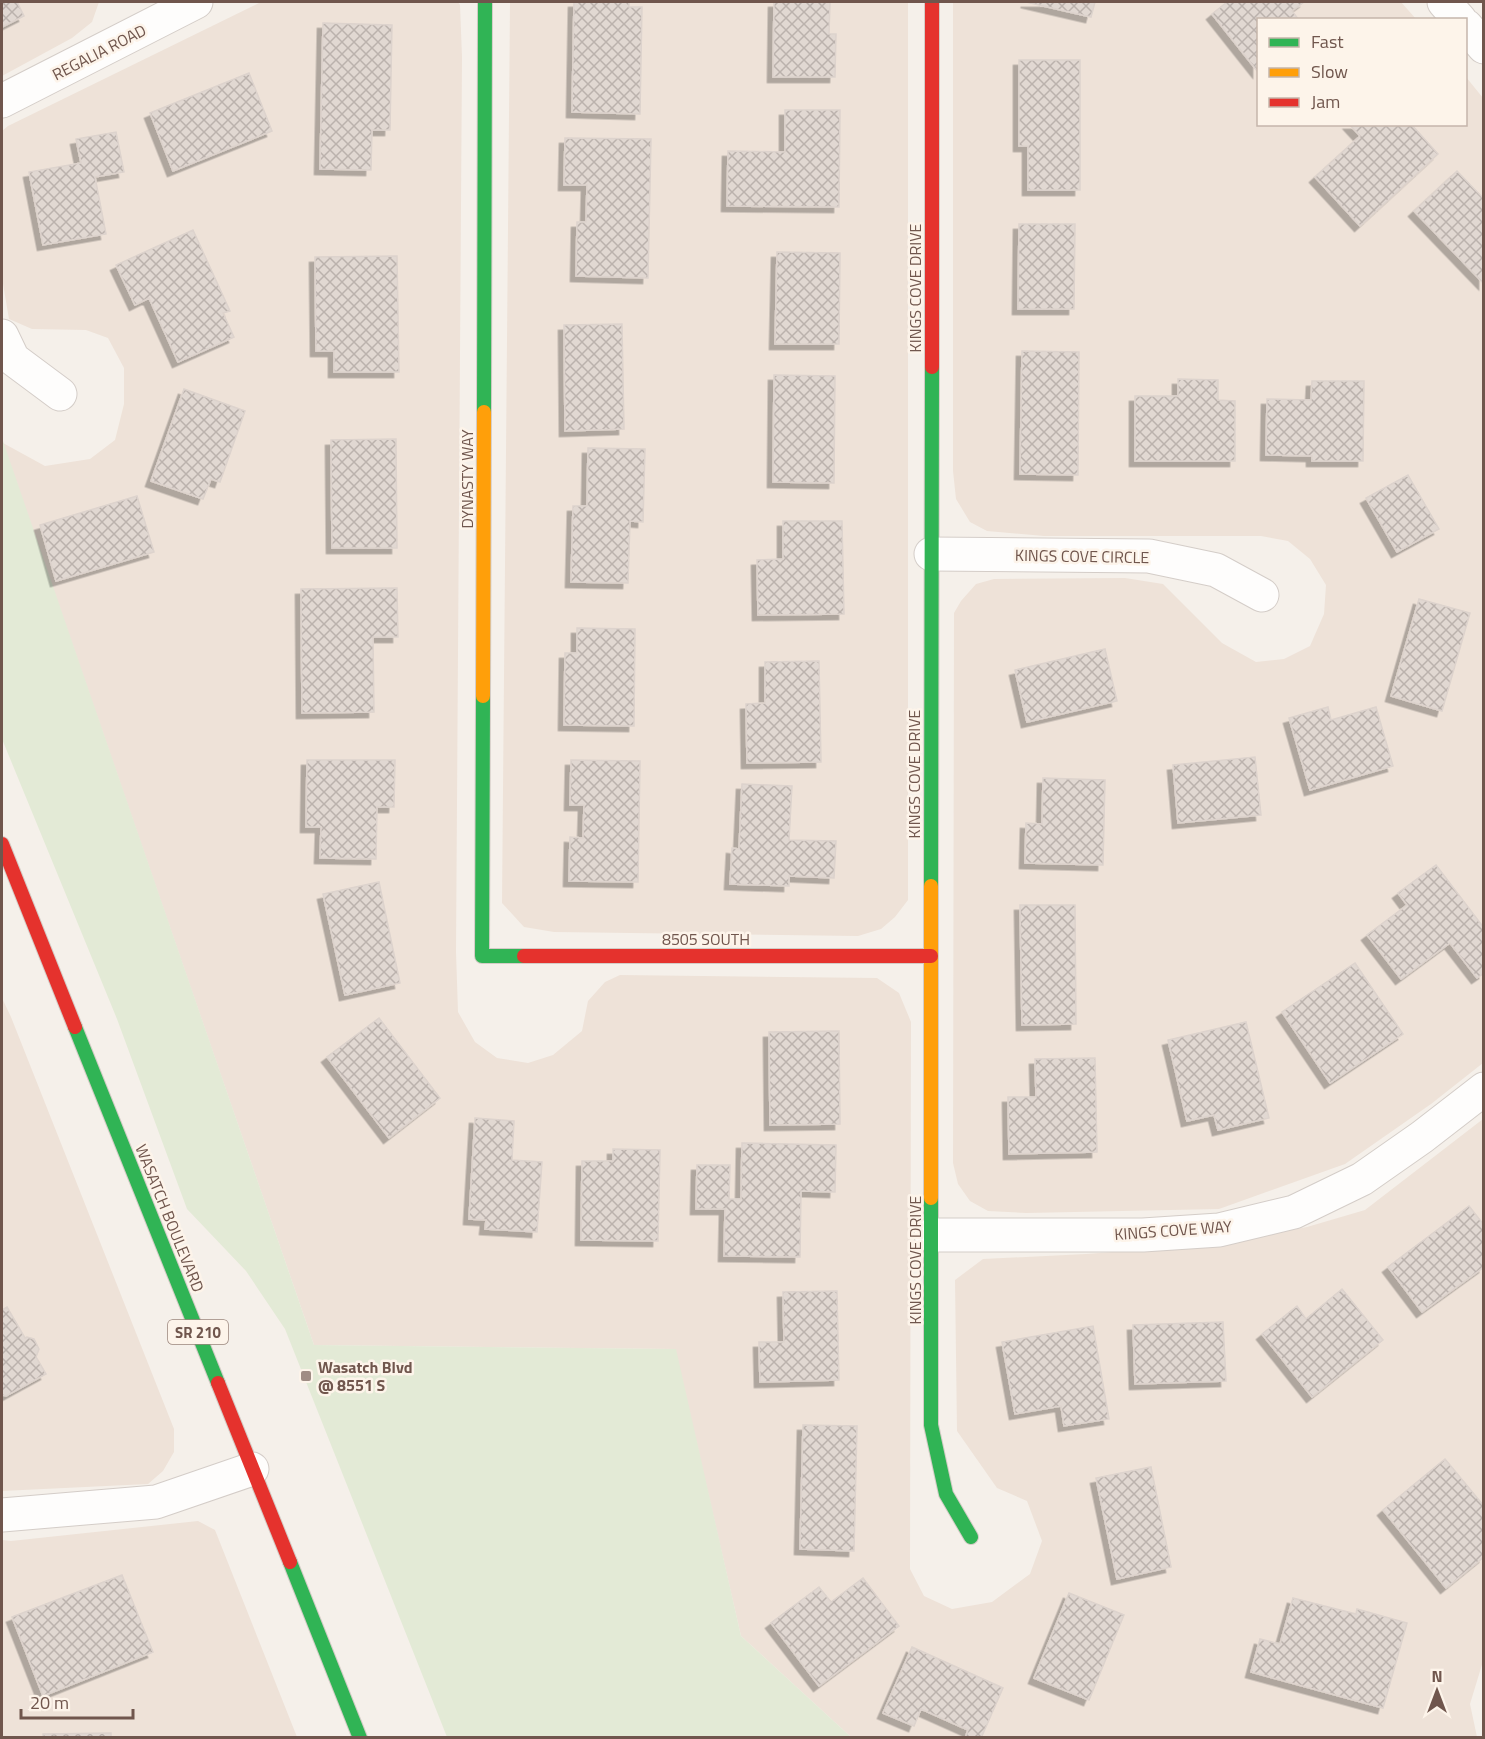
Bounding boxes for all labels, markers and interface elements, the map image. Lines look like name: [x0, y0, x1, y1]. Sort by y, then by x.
street label: REGALIA ROAD: [48, 18, 150, 86]
legend: [1257, 18, 1467, 126]
text: Fast: [1311, 28, 1344, 55]
text: Slow: [1311, 58, 1348, 85]
text: Jam: [1311, 88, 1340, 115]
street label: KINGS COVE DRIVE: [903, 223, 927, 352]
street label: DYNASTY WAY: [455, 429, 479, 529]
street label: KINGS COVE CIRCLE: [1015, 543, 1149, 569]
street label: KINGS COVE DRIVE: [902, 709, 926, 838]
street label: 8505 SOUTH: [662, 927, 750, 951]
street label: WASATCH BOULEVARD: [129, 1140, 211, 1296]
street label: KINGS COVE DRIVE: [903, 1195, 927, 1324]
street label: KINGS COVE WAY: [1113, 1214, 1233, 1246]
road number: SR 210: [168, 1320, 228, 1344]
place label: Wasatch Blvd @ 8551 S: [318, 1355, 413, 1397]
marker: Wasatch Blvd @ 8551 S: [299, 1369, 313, 1383]
north arrow: [1407, 1661, 1467, 1721]
text: N: [1431, 1664, 1443, 1688]
scale bar: [21, 1682, 134, 1720]
text: 20 m: [30, 1689, 69, 1716]

